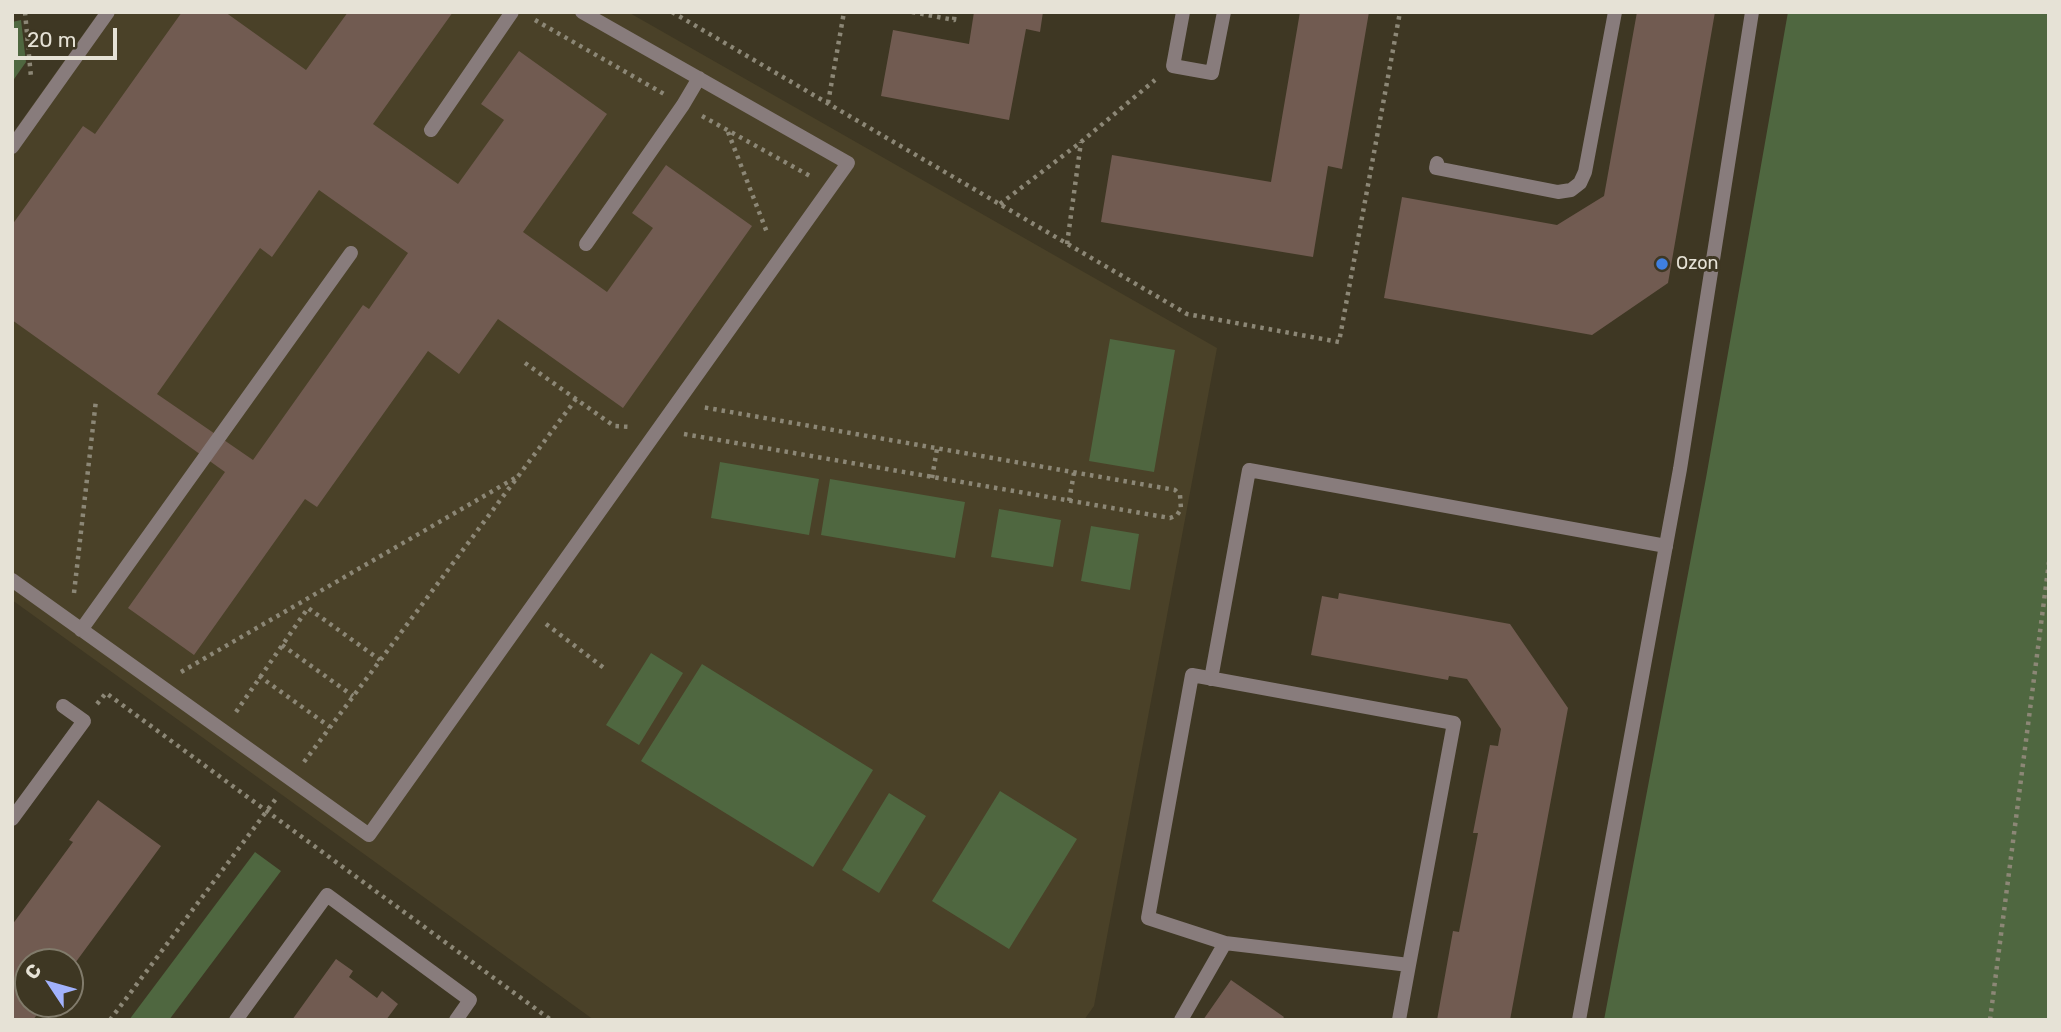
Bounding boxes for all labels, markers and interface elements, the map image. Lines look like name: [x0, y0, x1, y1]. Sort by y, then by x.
scale bar: [18, 14, 121, 58]
text: 20 m: [27, 27, 76, 52]
place label: Ozon: [1676, 253, 1718, 275]
marker: Ozon: [1654, 256, 1670, 272]
north arrow: [14, 948, 84, 1018]
text: С: [20, 959, 46, 984]

